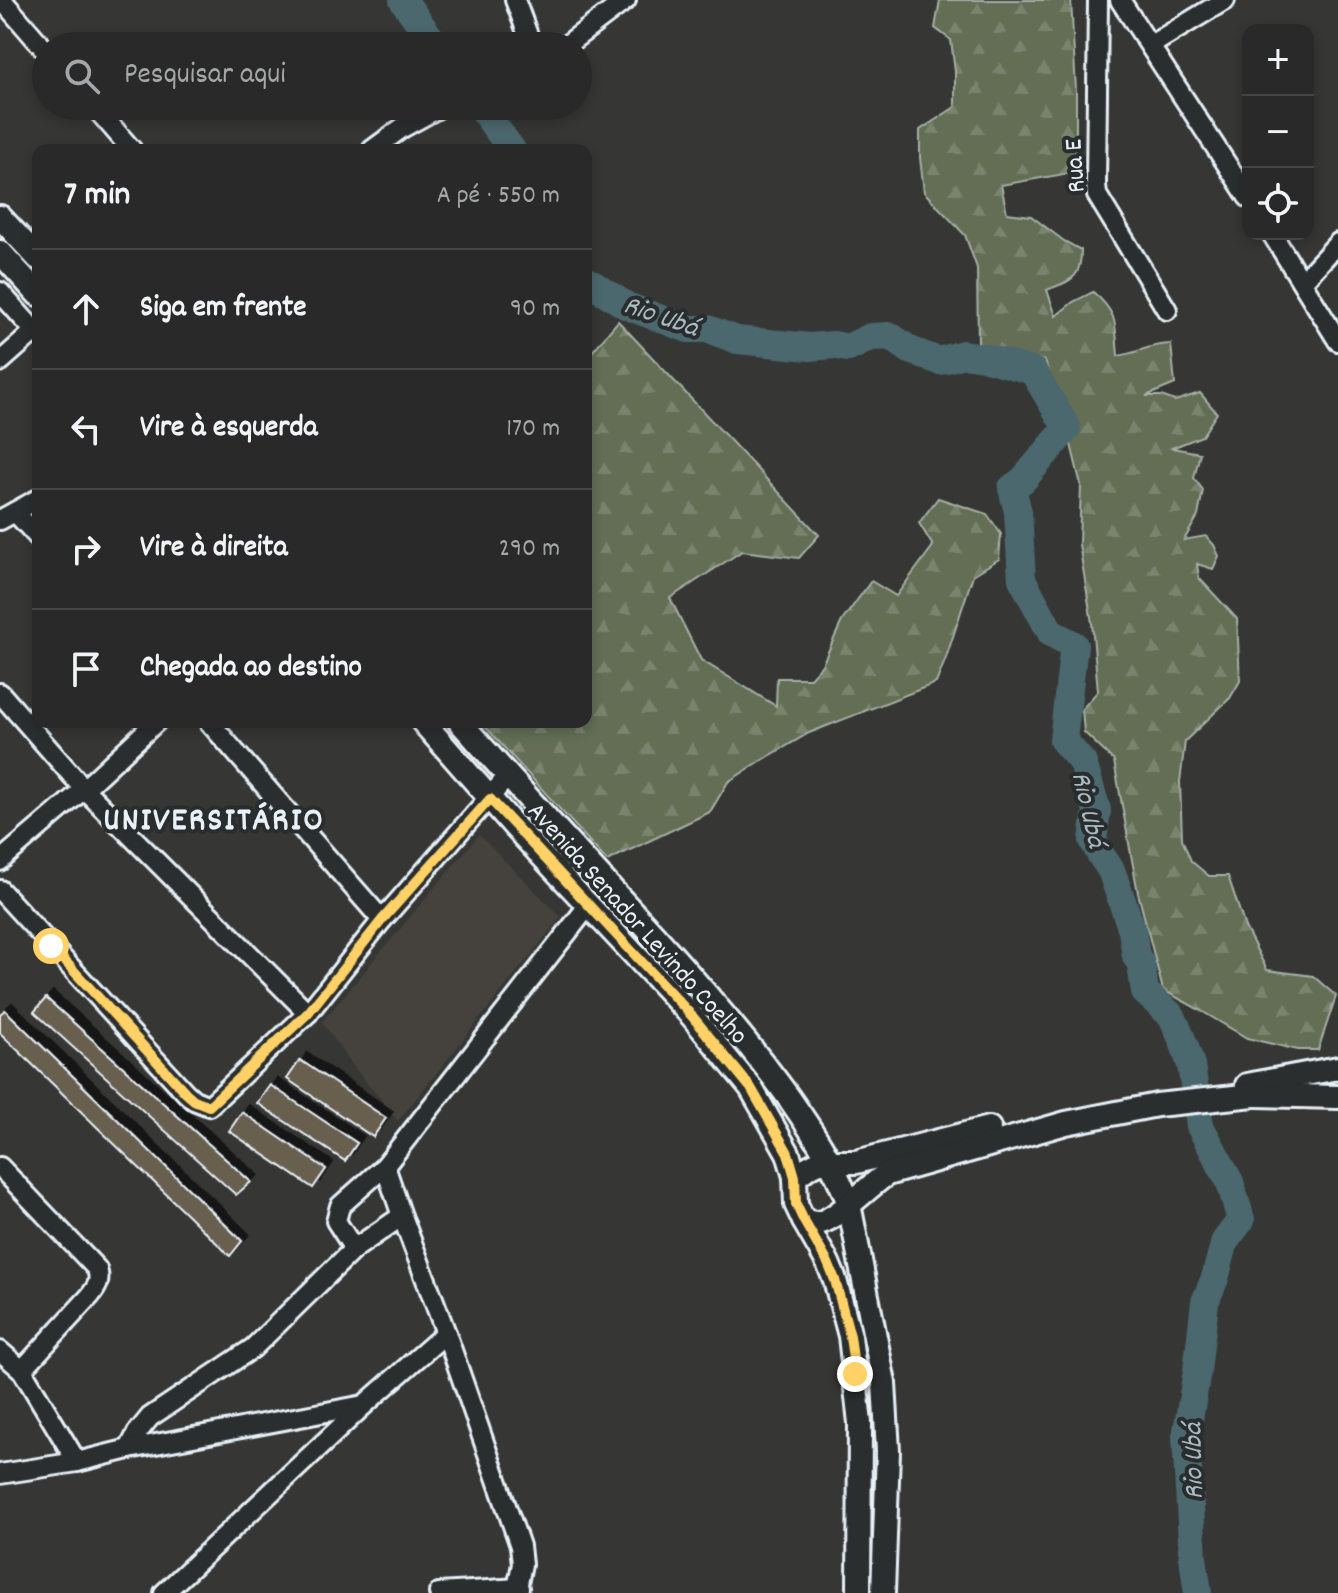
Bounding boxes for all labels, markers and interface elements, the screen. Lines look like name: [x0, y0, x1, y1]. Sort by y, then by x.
map controls: [1242, 24, 1314, 240]
button: +: [1242, 24, 1314, 96]
search box: [32, 32, 592, 120]
icon: search: [60, 54, 104, 98]
text: Pesquisar aqui: [124, 55, 286, 98]
button: −: [1242, 96, 1314, 168]
street label: Rua E: [1056, 137, 1097, 194]
button: locate: [1242, 168, 1314, 240]
text: 7 min: [64, 172, 130, 221]
text: A pé · 550 m: [437, 178, 560, 215]
icon: ahead: [64, 287, 108, 331]
water label: Rio Ubá: [617, 287, 706, 351]
text: Siga em frente: [140, 288, 307, 331]
text: 90 m: [510, 291, 560, 328]
icon: left: [64, 407, 108, 451]
text: Vire à esquerda: [140, 408, 318, 451]
text: 170 m: [506, 411, 560, 448]
icon: right: [64, 527, 108, 571]
text: Vire à direita: [140, 528, 287, 571]
text: 290 m: [499, 531, 560, 568]
icon: arrive: [64, 647, 108, 691]
text: Chegada ao destino: [140, 648, 362, 691]
water label: Rio Ubá: [1058, 768, 1115, 855]
street label: Avenida Senador Levindo Coelho: [517, 795, 756, 1054]
district label: UNIVERSITÁRIO: [103, 798, 325, 847]
route start: [33, 928, 69, 964]
route end: [837, 1356, 873, 1392]
water label: Rio Ubá: [1175, 1419, 1217, 1500]

